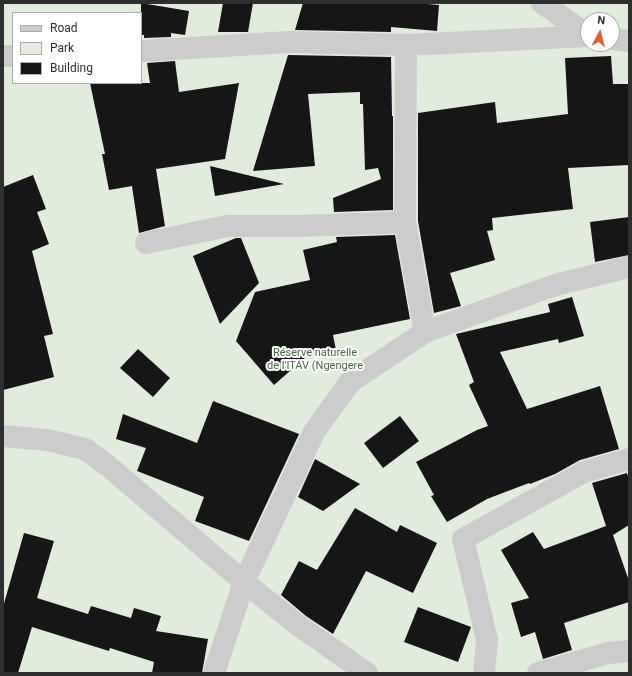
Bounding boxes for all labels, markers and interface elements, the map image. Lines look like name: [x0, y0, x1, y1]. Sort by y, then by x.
legend: [12, 12, 142, 84]
north arrow: [580, 12, 620, 52]
text: N: [597, 14, 606, 28]
text: Road: [50, 21, 78, 35]
text: Park: [50, 41, 74, 55]
text: Building: [50, 61, 93, 75]
park label: Réserve naturelle de l'ITAV (Ngengere: [267, 346, 363, 372]

